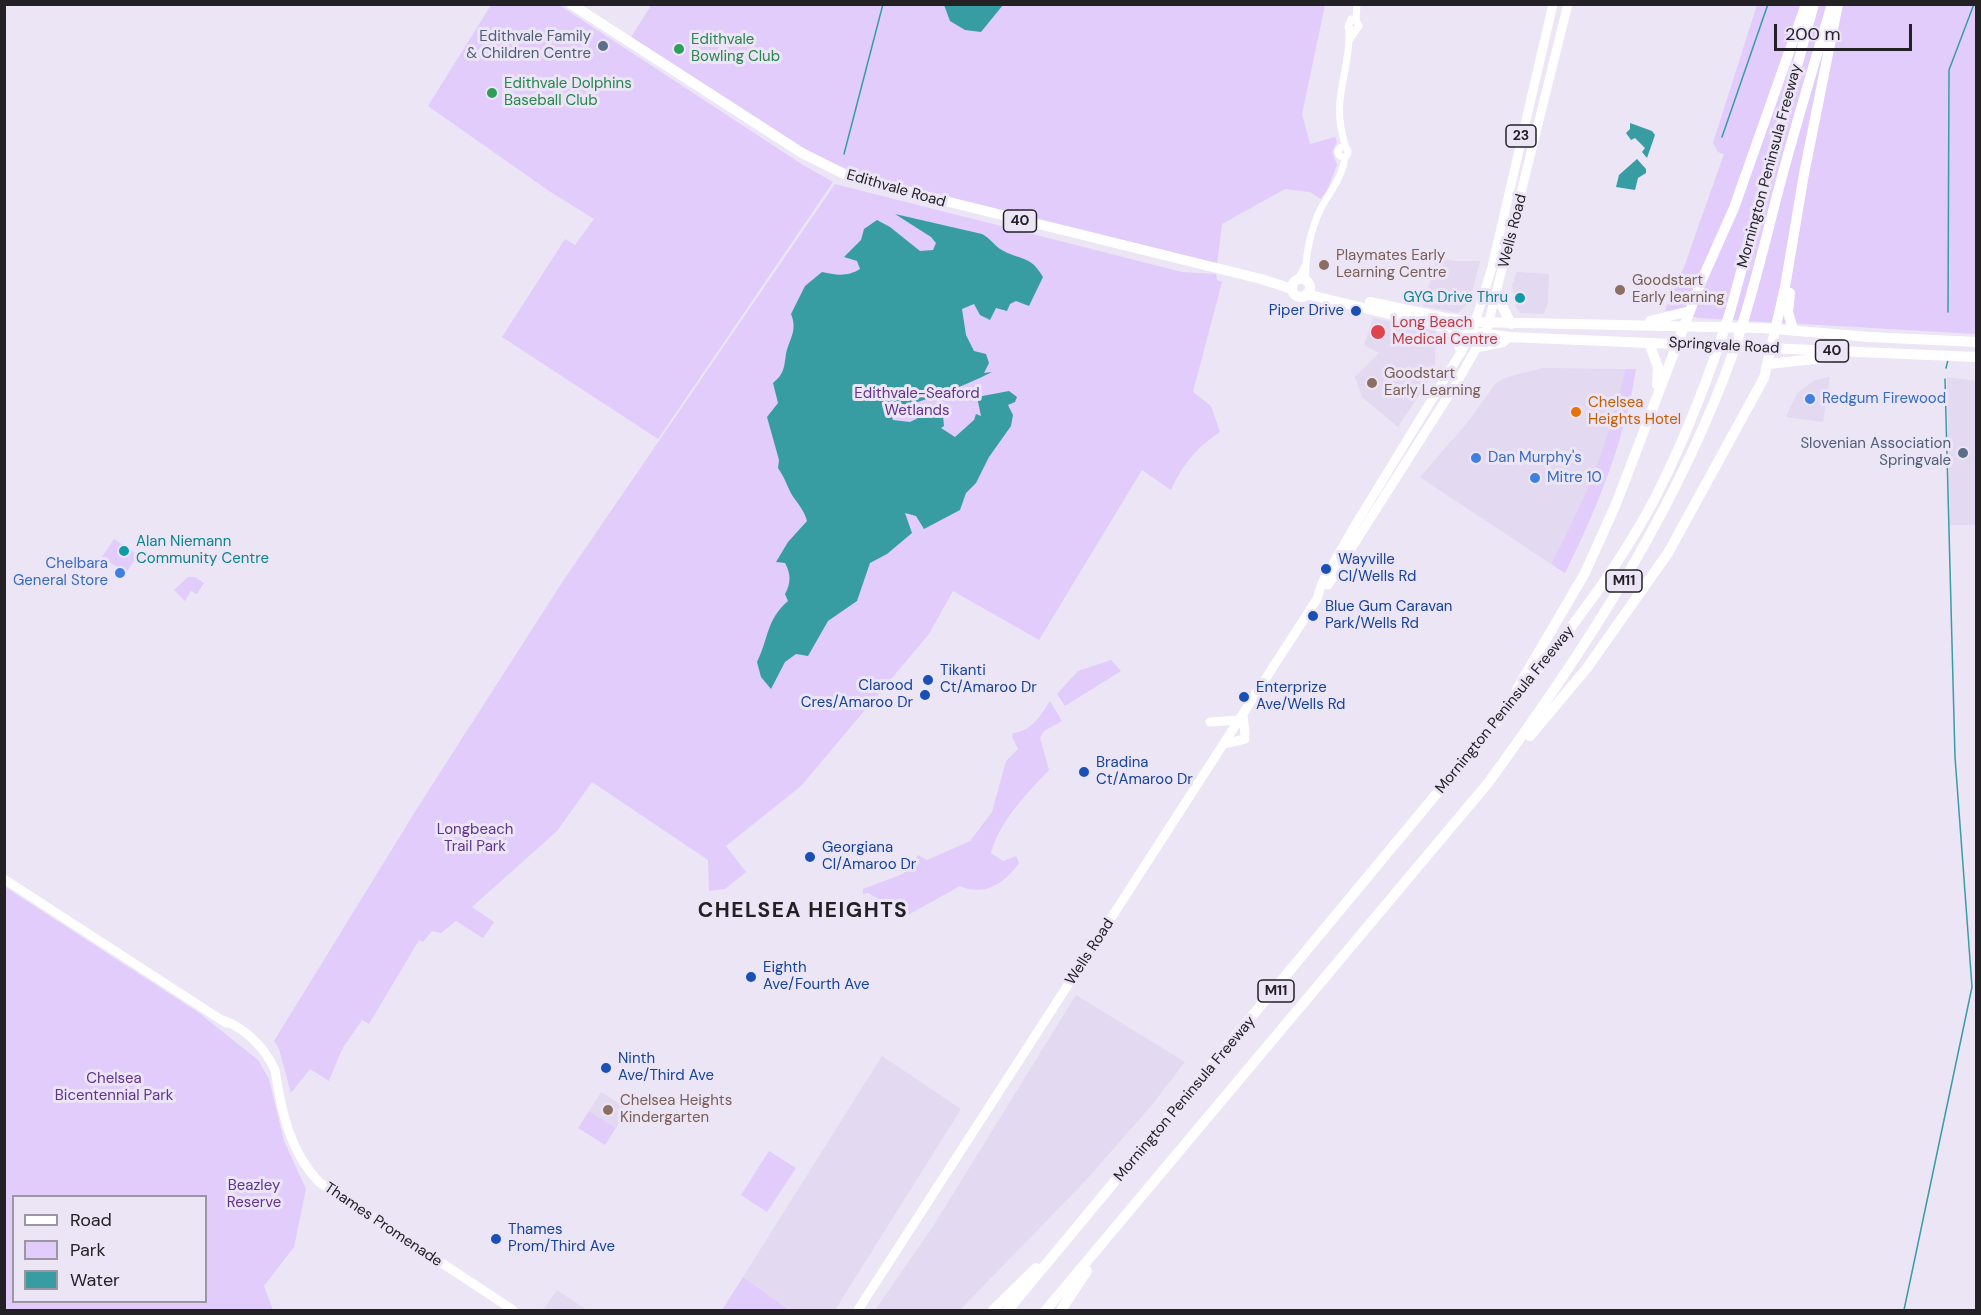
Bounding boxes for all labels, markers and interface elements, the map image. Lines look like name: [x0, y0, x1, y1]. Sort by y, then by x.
scale bar: [1777, 12, 1915, 50]
text: 200 m: [1785, 22, 1841, 46]
place label: Edithvale Family & Children Centre: [466, 28, 591, 63]
place label: Edithvale Bowling Club: [691, 31, 780, 66]
marker: Edithvale Family & Children Centre: [596, 39, 610, 53]
marker: Edithvale Bowling Club: [672, 42, 686, 56]
street label: Mornington Peninsula Freeway: [1734, 62, 1806, 270]
place label: Edithvale Dolphins Baseball Club: [504, 75, 632, 110]
marker: Edithvale Dolphins Baseball Club: [485, 86, 499, 100]
road number: 23: [1506, 125, 1536, 147]
street label: Edithvale Road: [844, 166, 948, 212]
street label: Wells Road: [1495, 192, 1531, 270]
road number: 40: [1004, 210, 1036, 232]
place label: Playmates Early Learning Centre: [1336, 247, 1447, 282]
marker: Playmates Early Learning Centre: [1317, 258, 1331, 272]
place label: Goodstart Early learning: [1632, 272, 1725, 307]
marker: Goodstart Early learning: [1613, 283, 1627, 297]
place label: GYG Drive Thru: [1403, 289, 1508, 307]
marker: GYG Drive Thru: [1513, 291, 1527, 305]
place label: Piper Drive: [1269, 302, 1344, 320]
marker: Piper Drive: [1349, 304, 1363, 318]
place label: Long Beach Medical Centre: [1392, 314, 1498, 349]
marker: Long Beach Medical Centre: [1369, 323, 1387, 341]
street label: Springvale Road: [1668, 334, 1780, 358]
road number: 40: [1816, 340, 1848, 362]
place label: Goodstart Early Learning: [1384, 365, 1481, 400]
marker: Goodstart Early Learning: [1365, 376, 1379, 390]
park label: Edithvale-Seaford Wetlands: [854, 385, 980, 420]
place label: Redgum Firewood: [1822, 390, 1946, 408]
marker: Redgum Firewood: [1803, 392, 1817, 406]
place label: Chelsea Heights Hotel: [1588, 394, 1681, 429]
marker: Chelsea Heights Hotel: [1569, 405, 1583, 419]
place label: Slovenian Association Springvale: [1800, 435, 1951, 470]
marker: Slovenian Association Springvale: [1956, 446, 1970, 460]
place label: Dan Murphy's: [1488, 449, 1582, 467]
marker: Dan Murphy's: [1469, 451, 1483, 465]
place label: Mitre 10: [1547, 469, 1602, 487]
marker: Mitre 10: [1528, 471, 1542, 485]
place label: Alan Niemann Community Centre: [136, 533, 269, 568]
marker: Alan Niemann Community Centre: [117, 544, 131, 558]
place label: Wayville Cl/Wells Rd: [1338, 551, 1416, 586]
place label: Chelbara General Store: [13, 555, 108, 590]
marker: Wayville Cl/Wells Rd: [1319, 562, 1333, 576]
marker: Chelbara General Store: [113, 566, 127, 580]
road number: M11: [1606, 570, 1642, 592]
place label: Blue Gum Caravan Park/Wells Rd: [1325, 598, 1452, 633]
marker: Blue Gum Caravan Park/Wells Rd: [1306, 609, 1320, 623]
street label: Mornington Peninsula Freeway: [1432, 623, 1578, 797]
place label: Tikanti Ct/Amaroo Dr: [940, 662, 1037, 697]
marker: Tikanti Ct/Amaroo Dr: [921, 673, 935, 687]
place label: Clarood Cres/Amaroo Dr: [801, 677, 913, 712]
place label: Enterprize Ave/Wells Rd: [1256, 679, 1346, 714]
marker: Clarood Cres/Amaroo Dr: [918, 688, 932, 702]
marker: Enterprize Ave/Wells Rd: [1237, 690, 1251, 704]
place label: Bradina Ct/Amaroo Dr: [1096, 754, 1193, 789]
marker: Bradina Ct/Amaroo Dr: [1077, 765, 1091, 779]
park label: Longbeach Trail Park: [437, 821, 513, 856]
place label: Georgiana Cl/Amaroo Dr: [822, 839, 916, 874]
marker: Georgiana Cl/Amaroo Dr: [803, 850, 817, 864]
district label: CHELSEA HEIGHTS: [698, 898, 908, 924]
street label: Wells Road: [1062, 915, 1118, 989]
place label: Eighth Ave/Fourth Ave: [763, 959, 869, 994]
marker: Eighth Ave/Fourth Ave: [744, 970, 758, 984]
road number: M11: [1258, 980, 1294, 1002]
street label: Mornington Peninsula Freeway: [1111, 1013, 1259, 1185]
place label: Ninth Ave/Third Ave: [618, 1050, 714, 1085]
marker: Ninth Ave/Third Ave: [599, 1061, 613, 1075]
park label: Chelsea Bicentennial Park: [55, 1070, 173, 1105]
place label: Chelsea Heights Kindergarten: [620, 1092, 732, 1127]
marker: Chelsea Heights Kindergarten: [601, 1103, 615, 1117]
park label: Beazley Reserve: [227, 1177, 281, 1212]
street label: Thames Promenade: [321, 1179, 445, 1271]
legend: [12, 1195, 207, 1303]
text: Road: [70, 1208, 112, 1232]
place label: Thames Prom/Third Ave: [508, 1221, 615, 1256]
marker: Thames Prom/Third Ave: [489, 1232, 503, 1246]
text: Park: [70, 1238, 106, 1262]
text: Water: [70, 1268, 120, 1292]

